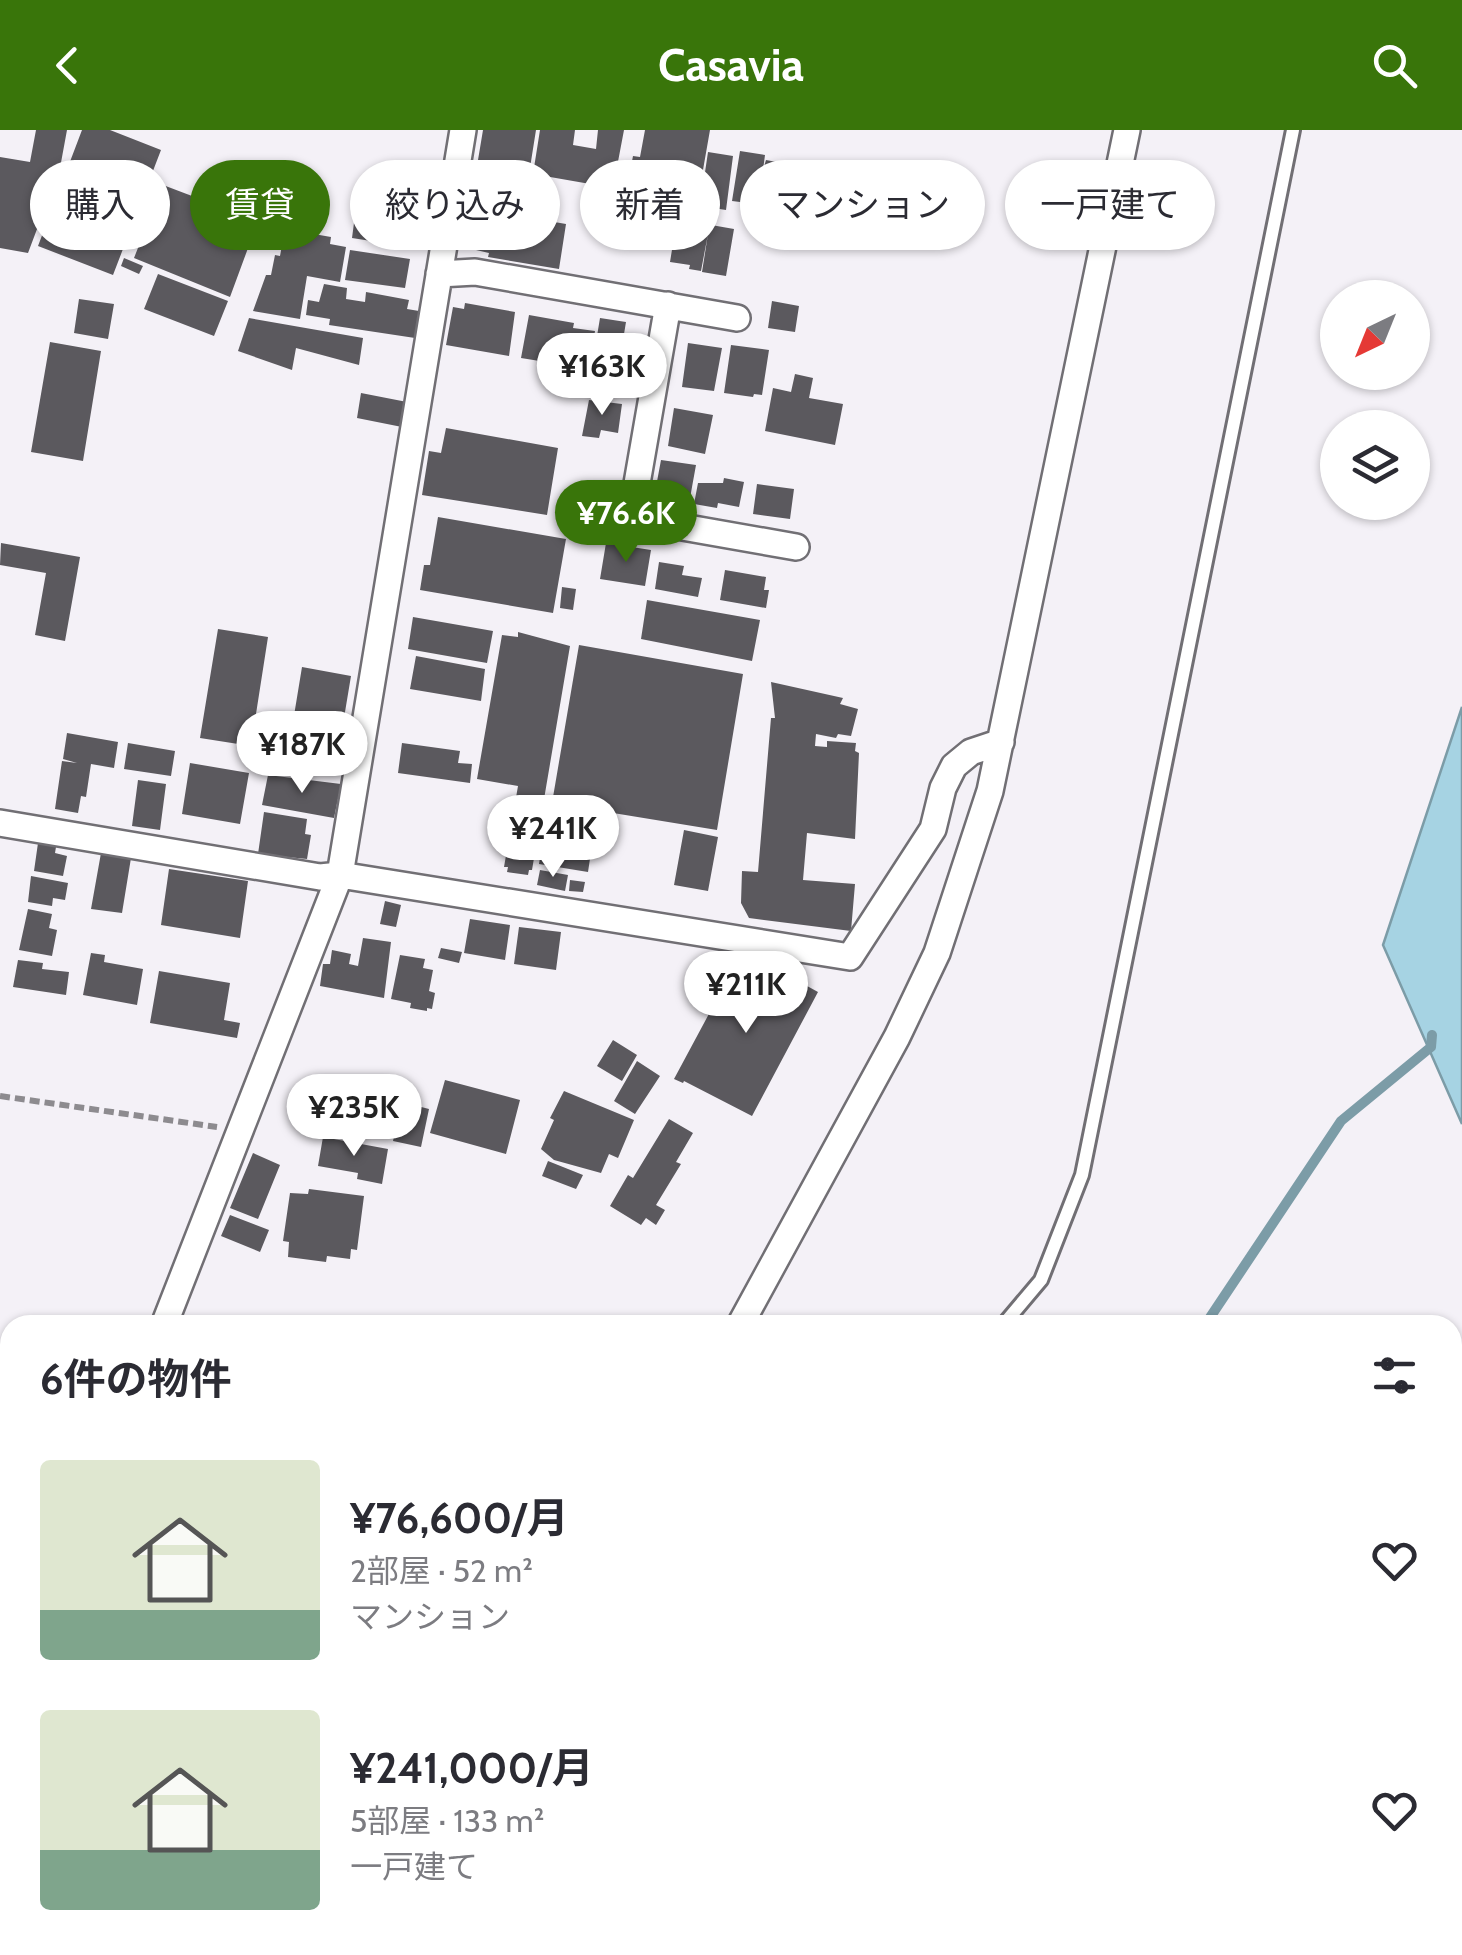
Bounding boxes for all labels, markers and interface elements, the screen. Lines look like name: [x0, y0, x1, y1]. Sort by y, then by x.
icon: back: [40, 38, 95, 93]
text: Casavia: [658, 38, 804, 92]
icon: search: [1367, 38, 1422, 93]
chip: 購入: [30, 160, 170, 250]
chip: 賃貸: [190, 160, 330, 250]
chip: 絞り込み: [350, 160, 560, 250]
chip: 新着: [580, 160, 720, 250]
chip: マンション: [740, 160, 985, 250]
chip: 一戸建て: [1005, 160, 1215, 250]
north arrow: [1320, 280, 1430, 390]
map controls: [1320, 280, 1430, 520]
pin: ¥163K: [532, 333, 672, 418]
text: ¥163K: [559, 346, 645, 385]
button: layers: [1320, 410, 1430, 520]
pin: ¥76.6K: [545, 480, 707, 565]
text: ¥76.6K: [577, 493, 675, 532]
pin: ¥187K: [232, 711, 372, 796]
text: ¥187K: [259, 724, 345, 763]
pin: ¥241K: [483, 795, 623, 880]
text: ¥241K: [509, 808, 597, 847]
pin: ¥211K: [676, 951, 816, 1036]
text: ¥211K: [706, 964, 786, 1003]
pin: ¥235K: [284, 1074, 424, 1159]
text: ¥235K: [309, 1087, 399, 1126]
icon: filters: [1367, 1348, 1422, 1403]
text: 6件の物件: [40, 1353, 232, 1405]
text: ¥76,600/月: [350, 1492, 569, 1544]
icon: home: [120, 1500, 240, 1620]
icon: heart: [1367, 1533, 1422, 1588]
text: 2部屋 · 52 m²: [350, 1551, 533, 1590]
text: マンション: [350, 1597, 510, 1636]
text: ¥241,000/月: [350, 1742, 594, 1794]
icon: home: [120, 1750, 240, 1870]
icon: heart: [1367, 1783, 1422, 1838]
text: 5部屋 · 133 m²: [350, 1801, 544, 1840]
text: 一戸建て: [350, 1847, 478, 1886]

